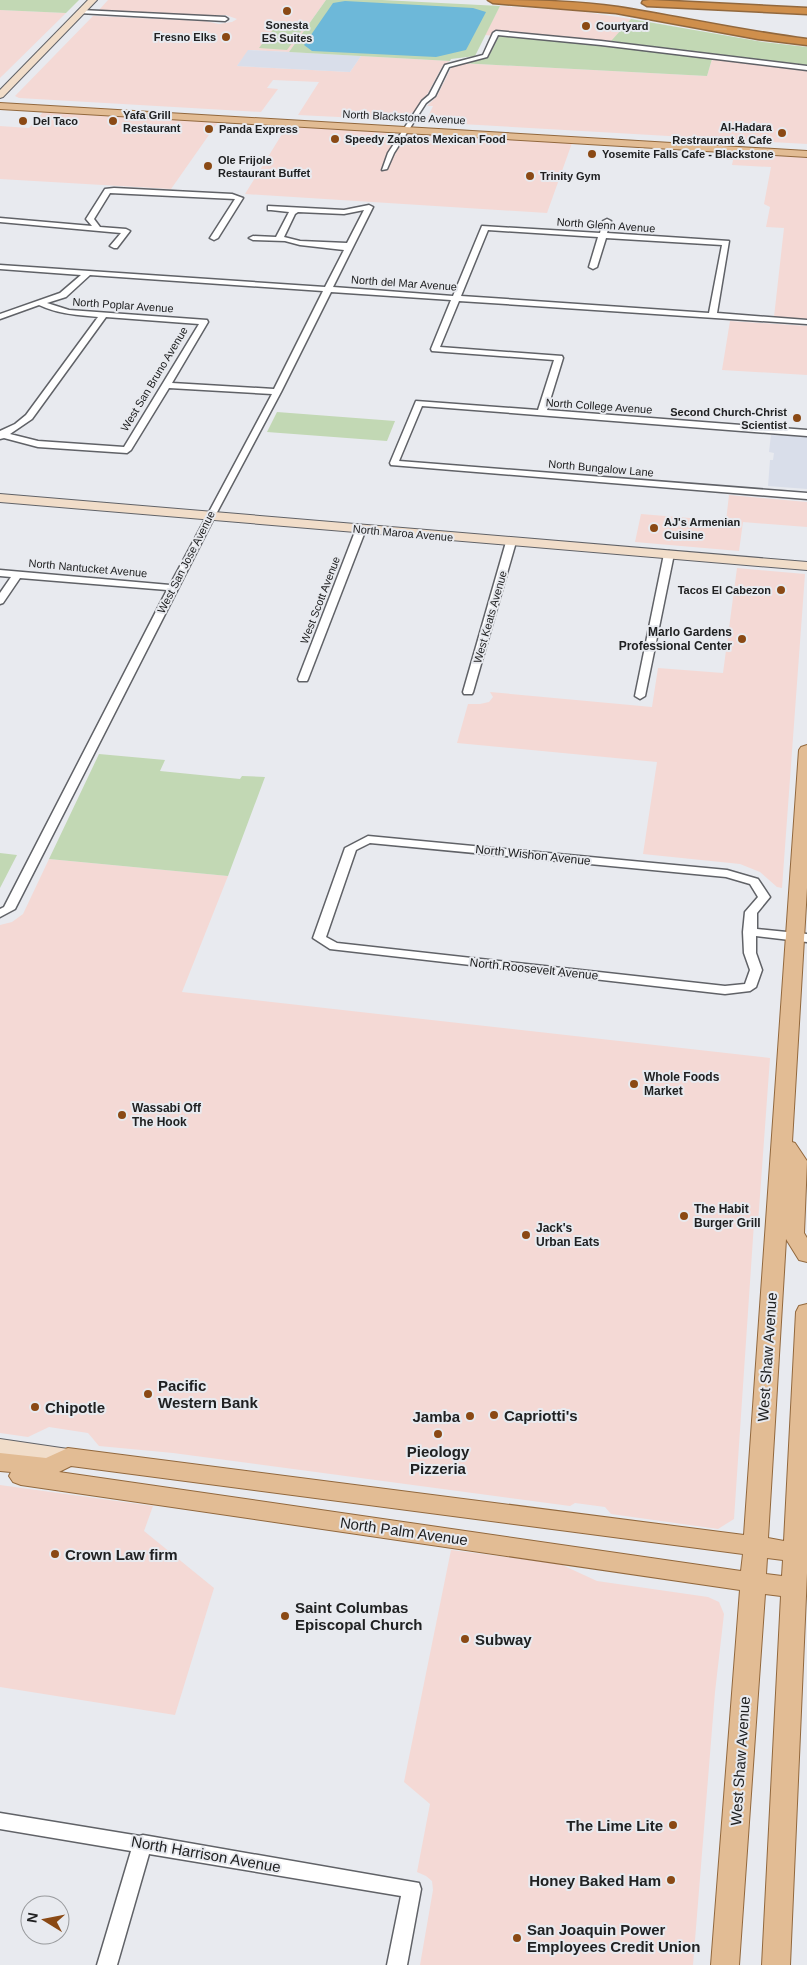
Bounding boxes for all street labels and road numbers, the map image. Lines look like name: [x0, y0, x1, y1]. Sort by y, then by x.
street label: North Blackstone Avenue: [342, 108, 466, 126]
street label: North Glenn Avenue: [556, 216, 656, 234]
street label: North del Mar Avenue: [351, 273, 457, 293]
street label: North Poplar Avenue: [72, 295, 174, 315]
street label: West San Bruno Avenue: [118, 325, 190, 433]
street label: North College Avenue: [545, 396, 653, 416]
street label: North Bungalow Lane: [548, 457, 654, 479]
street label: West San Jose Avenue: [155, 509, 217, 615]
street label: North Maroa Avenue: [352, 523, 454, 543]
street label: West Scott Avenue: [298, 555, 342, 645]
street label: North Nantucket Avenue: [28, 557, 148, 579]
street label: West Keats Avenue: [471, 569, 509, 665]
street label: North Wishon Avenue: [475, 842, 592, 868]
street label: North Roosevelt Avenue: [469, 955, 599, 983]
street label: West Shaw Avenue: [754, 1292, 780, 1422]
street label: North Palm Avenue: [339, 1514, 469, 1548]
street label: West Shaw Avenue: [727, 1696, 753, 1826]
street label: North Harrison Avenue: [130, 1832, 282, 1876]

